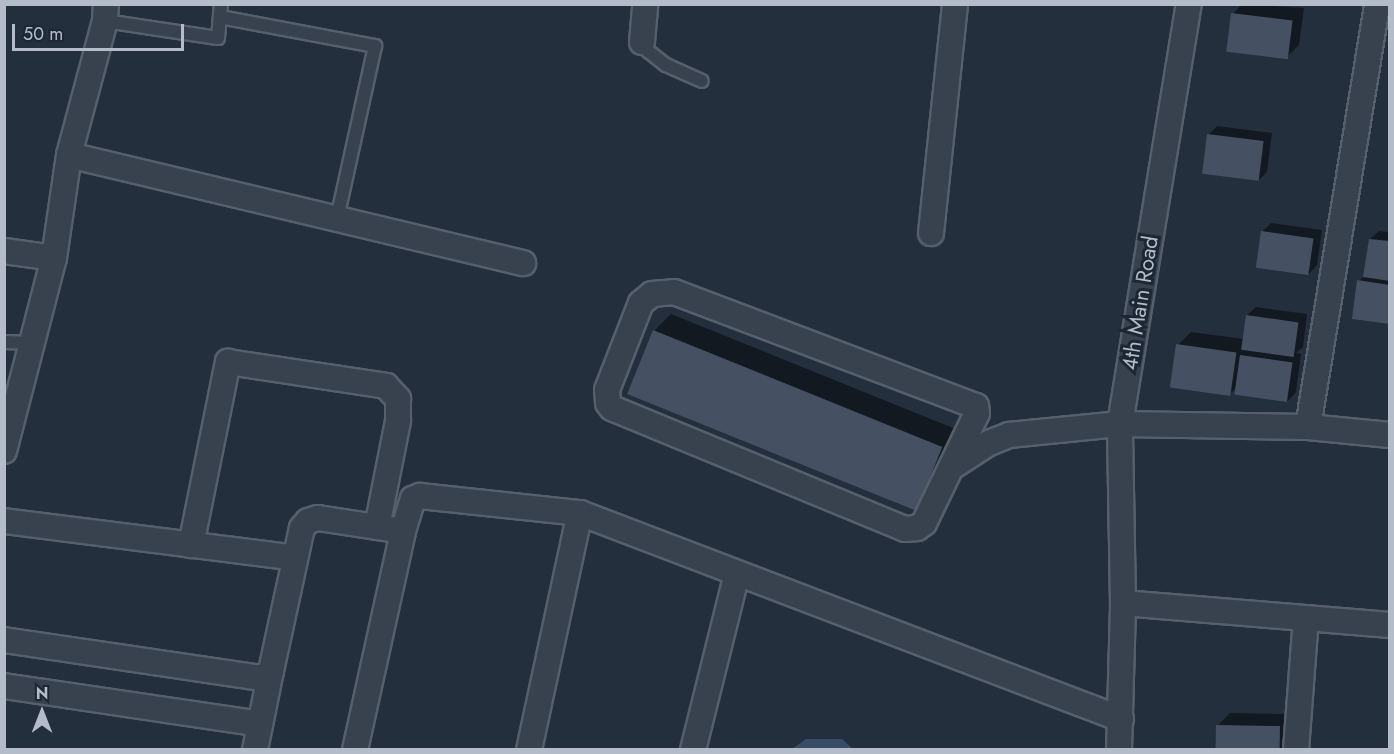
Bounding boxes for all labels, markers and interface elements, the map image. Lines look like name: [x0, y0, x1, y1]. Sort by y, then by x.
scale bar: [15, 12, 188, 50]
text: 50 m: [23, 21, 63, 47]
street label: 4th Main Road: [1116, 234, 1164, 372]
north arrow: [12, 682, 72, 742]
text: N: [36, 682, 48, 705]

